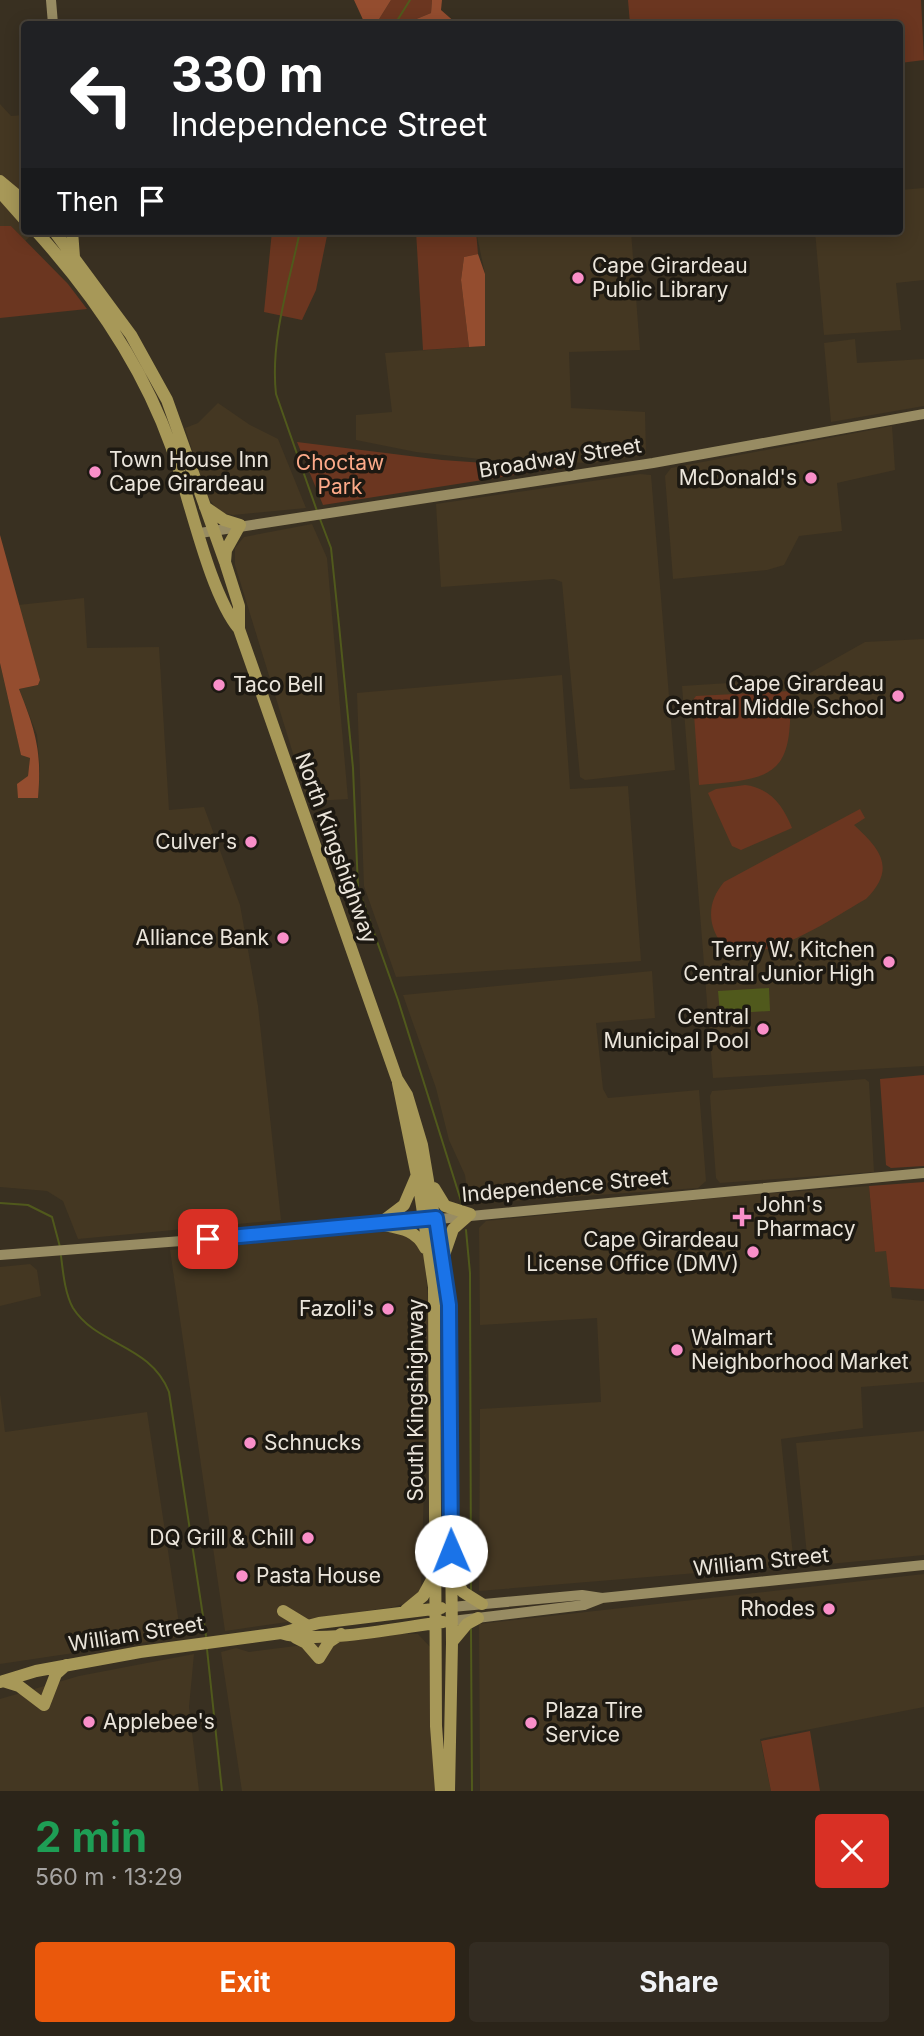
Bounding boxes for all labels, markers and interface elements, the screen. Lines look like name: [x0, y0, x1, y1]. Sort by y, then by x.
text: 330 m: [171, 45, 324, 104]
icon: left: [56, 49, 147, 140]
text: Independence Street: [171, 105, 487, 144]
icon: arrive: [133, 182, 171, 220]
text: Then: [56, 186, 119, 217]
place label: Cape Girardeau Public Library: [592, 253, 748, 302]
marker: Cape Girardeau Public Library: [570, 270, 586, 286]
street label: Broadway Street: [477, 432, 643, 483]
place label: Town House Inn Cape Girardeau: [109, 447, 269, 496]
park label: Choctaw Park: [296, 450, 384, 499]
marker: Town House Inn Cape Girardeau: [87, 464, 103, 480]
place label: McDonald's: [679, 465, 797, 490]
marker: McDonald's: [803, 470, 819, 486]
place label: Cape Girardeau Central Middle School: [665, 671, 884, 720]
place label: Taco Bell: [233, 672, 323, 697]
marker: Taco Bell: [211, 677, 227, 693]
marker: Cape Girardeau Central Middle School: [890, 688, 906, 704]
street label: North Kingshighway: [290, 749, 383, 947]
place label: Culver's: [155, 829, 237, 854]
marker: Culver's: [243, 834, 259, 850]
place label: Alliance Bank: [135, 925, 269, 950]
marker: Alliance Bank: [275, 930, 291, 946]
place label: Terry W. Kitchen Central Junior High: [683, 937, 875, 986]
marker: Terry W. Kitchen Central Junior High: [881, 954, 897, 970]
place label: Central Municipal Pool: [604, 1004, 749, 1053]
marker: Central Municipal Pool: [755, 1021, 771, 1037]
street label: Independence Street: [460, 1164, 670, 1207]
place label: John's Pharmacy: [756, 1192, 856, 1241]
pin: [178, 1209, 238, 1269]
marker: John's Pharmacy: [734, 1209, 750, 1225]
icon: arrive: [189, 1220, 227, 1258]
place label: Cape Girardeau License Office (DMV): [526, 1227, 739, 1276]
marker: Cape Girardeau License Office (DMV): [745, 1244, 761, 1260]
place label: Fazoli's: [299, 1296, 374, 1321]
street label: South Kingshighway: [403, 1298, 428, 1501]
marker: Fazoli's: [380, 1301, 396, 1317]
place label: Walmart Neighborhood Market: [691, 1325, 909, 1374]
marker: Walmart Neighborhood Market: [669, 1342, 685, 1358]
place label: Schnucks: [264, 1430, 361, 1455]
marker: Schnucks: [242, 1435, 258, 1451]
position arrow: [414, 1514, 488, 1588]
place label: DQ Grill & Chill: [149, 1525, 294, 1550]
marker: DQ Grill & Chill: [300, 1530, 316, 1546]
street label: William Street: [692, 1542, 830, 1581]
place label: Pasta House: [256, 1563, 381, 1588]
marker: Pasta House: [234, 1568, 250, 1584]
place label: Rhodes: [740, 1596, 815, 1621]
marker: Rhodes: [821, 1601, 837, 1617]
street label: William Street: [67, 1610, 205, 1657]
place label: Plaza Tire Service: [545, 1698, 643, 1747]
place label: Applebee's: [103, 1709, 215, 1734]
marker: Applebee's: [81, 1714, 97, 1730]
marker: Plaza Tire Service: [523, 1715, 539, 1731]
text: 2 min: [35, 1811, 147, 1862]
button: close: [815, 1814, 889, 1888]
text: 560 m · 13:29: [35, 1863, 182, 1891]
button: Exit: [35, 1942, 455, 2022]
button: Share: [469, 1942, 889, 2022]

